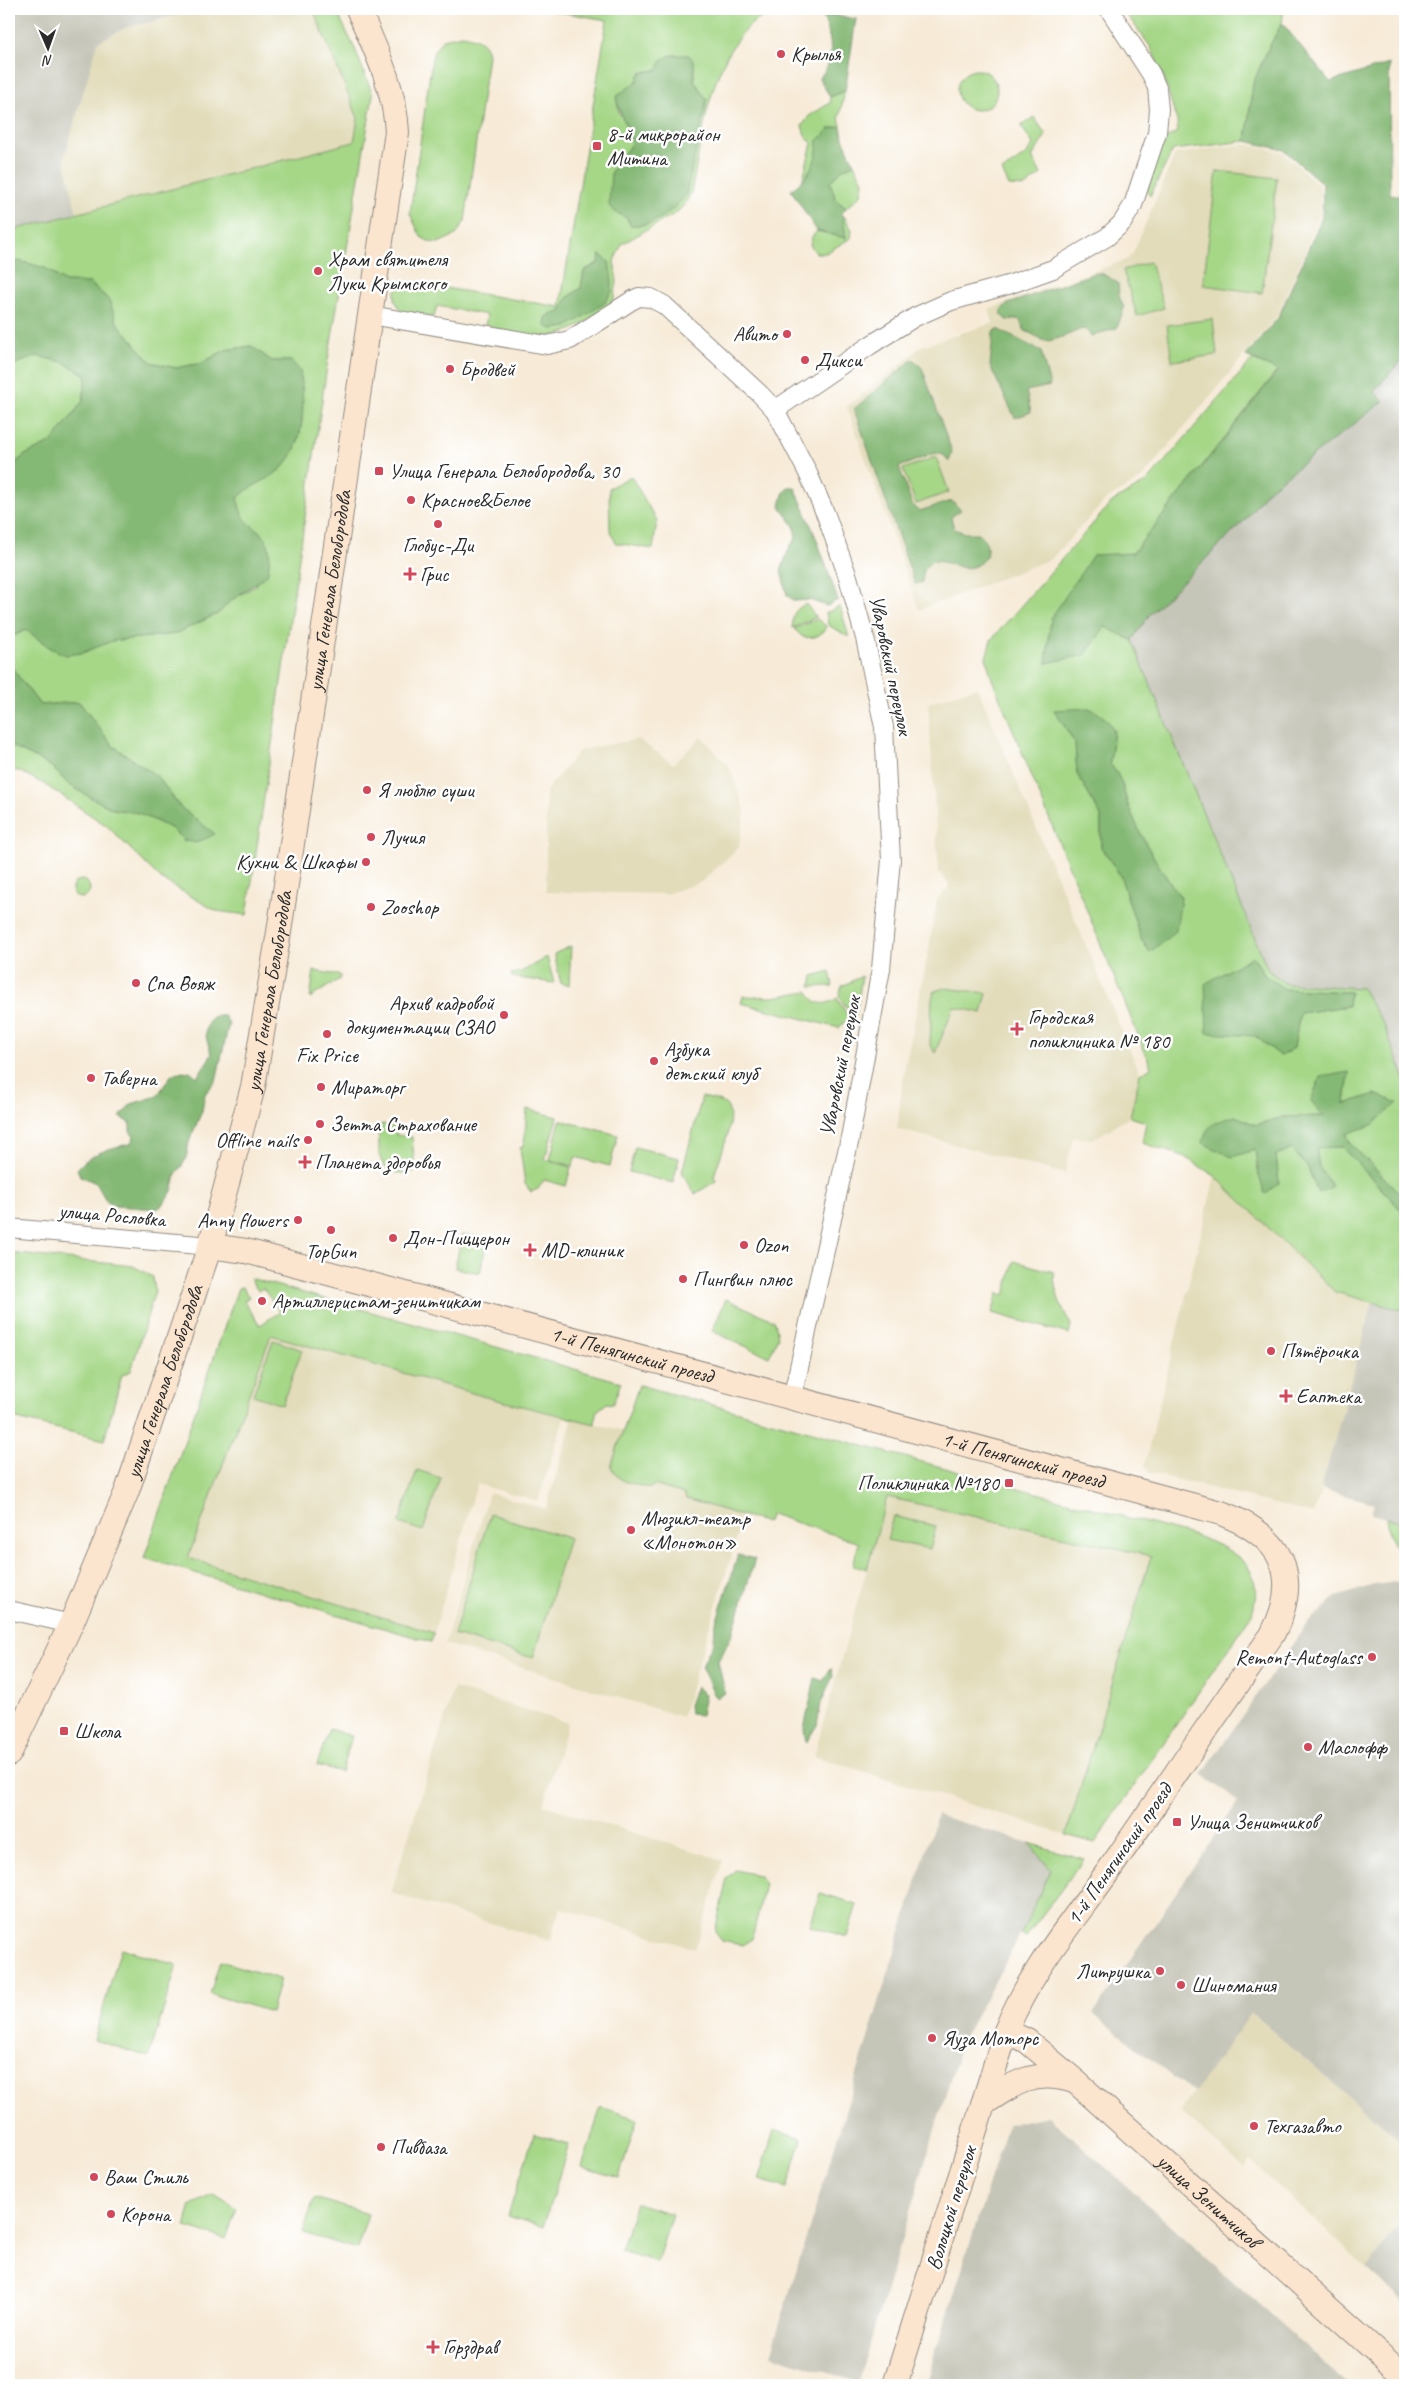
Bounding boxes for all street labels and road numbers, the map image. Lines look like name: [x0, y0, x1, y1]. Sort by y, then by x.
street label: улица Генерала Белобородова: [301, 487, 357, 695]
street label: Уваровский переулок: [863, 593, 919, 739]
street label: улица Генерала Белобородова: [239, 887, 298, 1096]
street label: Уваровский переулок: [814, 991, 867, 1138]
street label: улица Рословка: [56, 1197, 169, 1233]
street label: улица Генерала Белобородова: [119, 1280, 209, 1483]
street label: 1-й Пенягинский проезд: [548, 1320, 719, 1390]
street label: 1-й Пенягинский проезд: [939, 1426, 1110, 1495]
street label: 1-й Пенягинский проезд: [1060, 1776, 1179, 1930]
street label: Волоцкой переулок: [920, 2141, 983, 2273]
street label: улица Зенитчиков: [1150, 2147, 1269, 2257]

